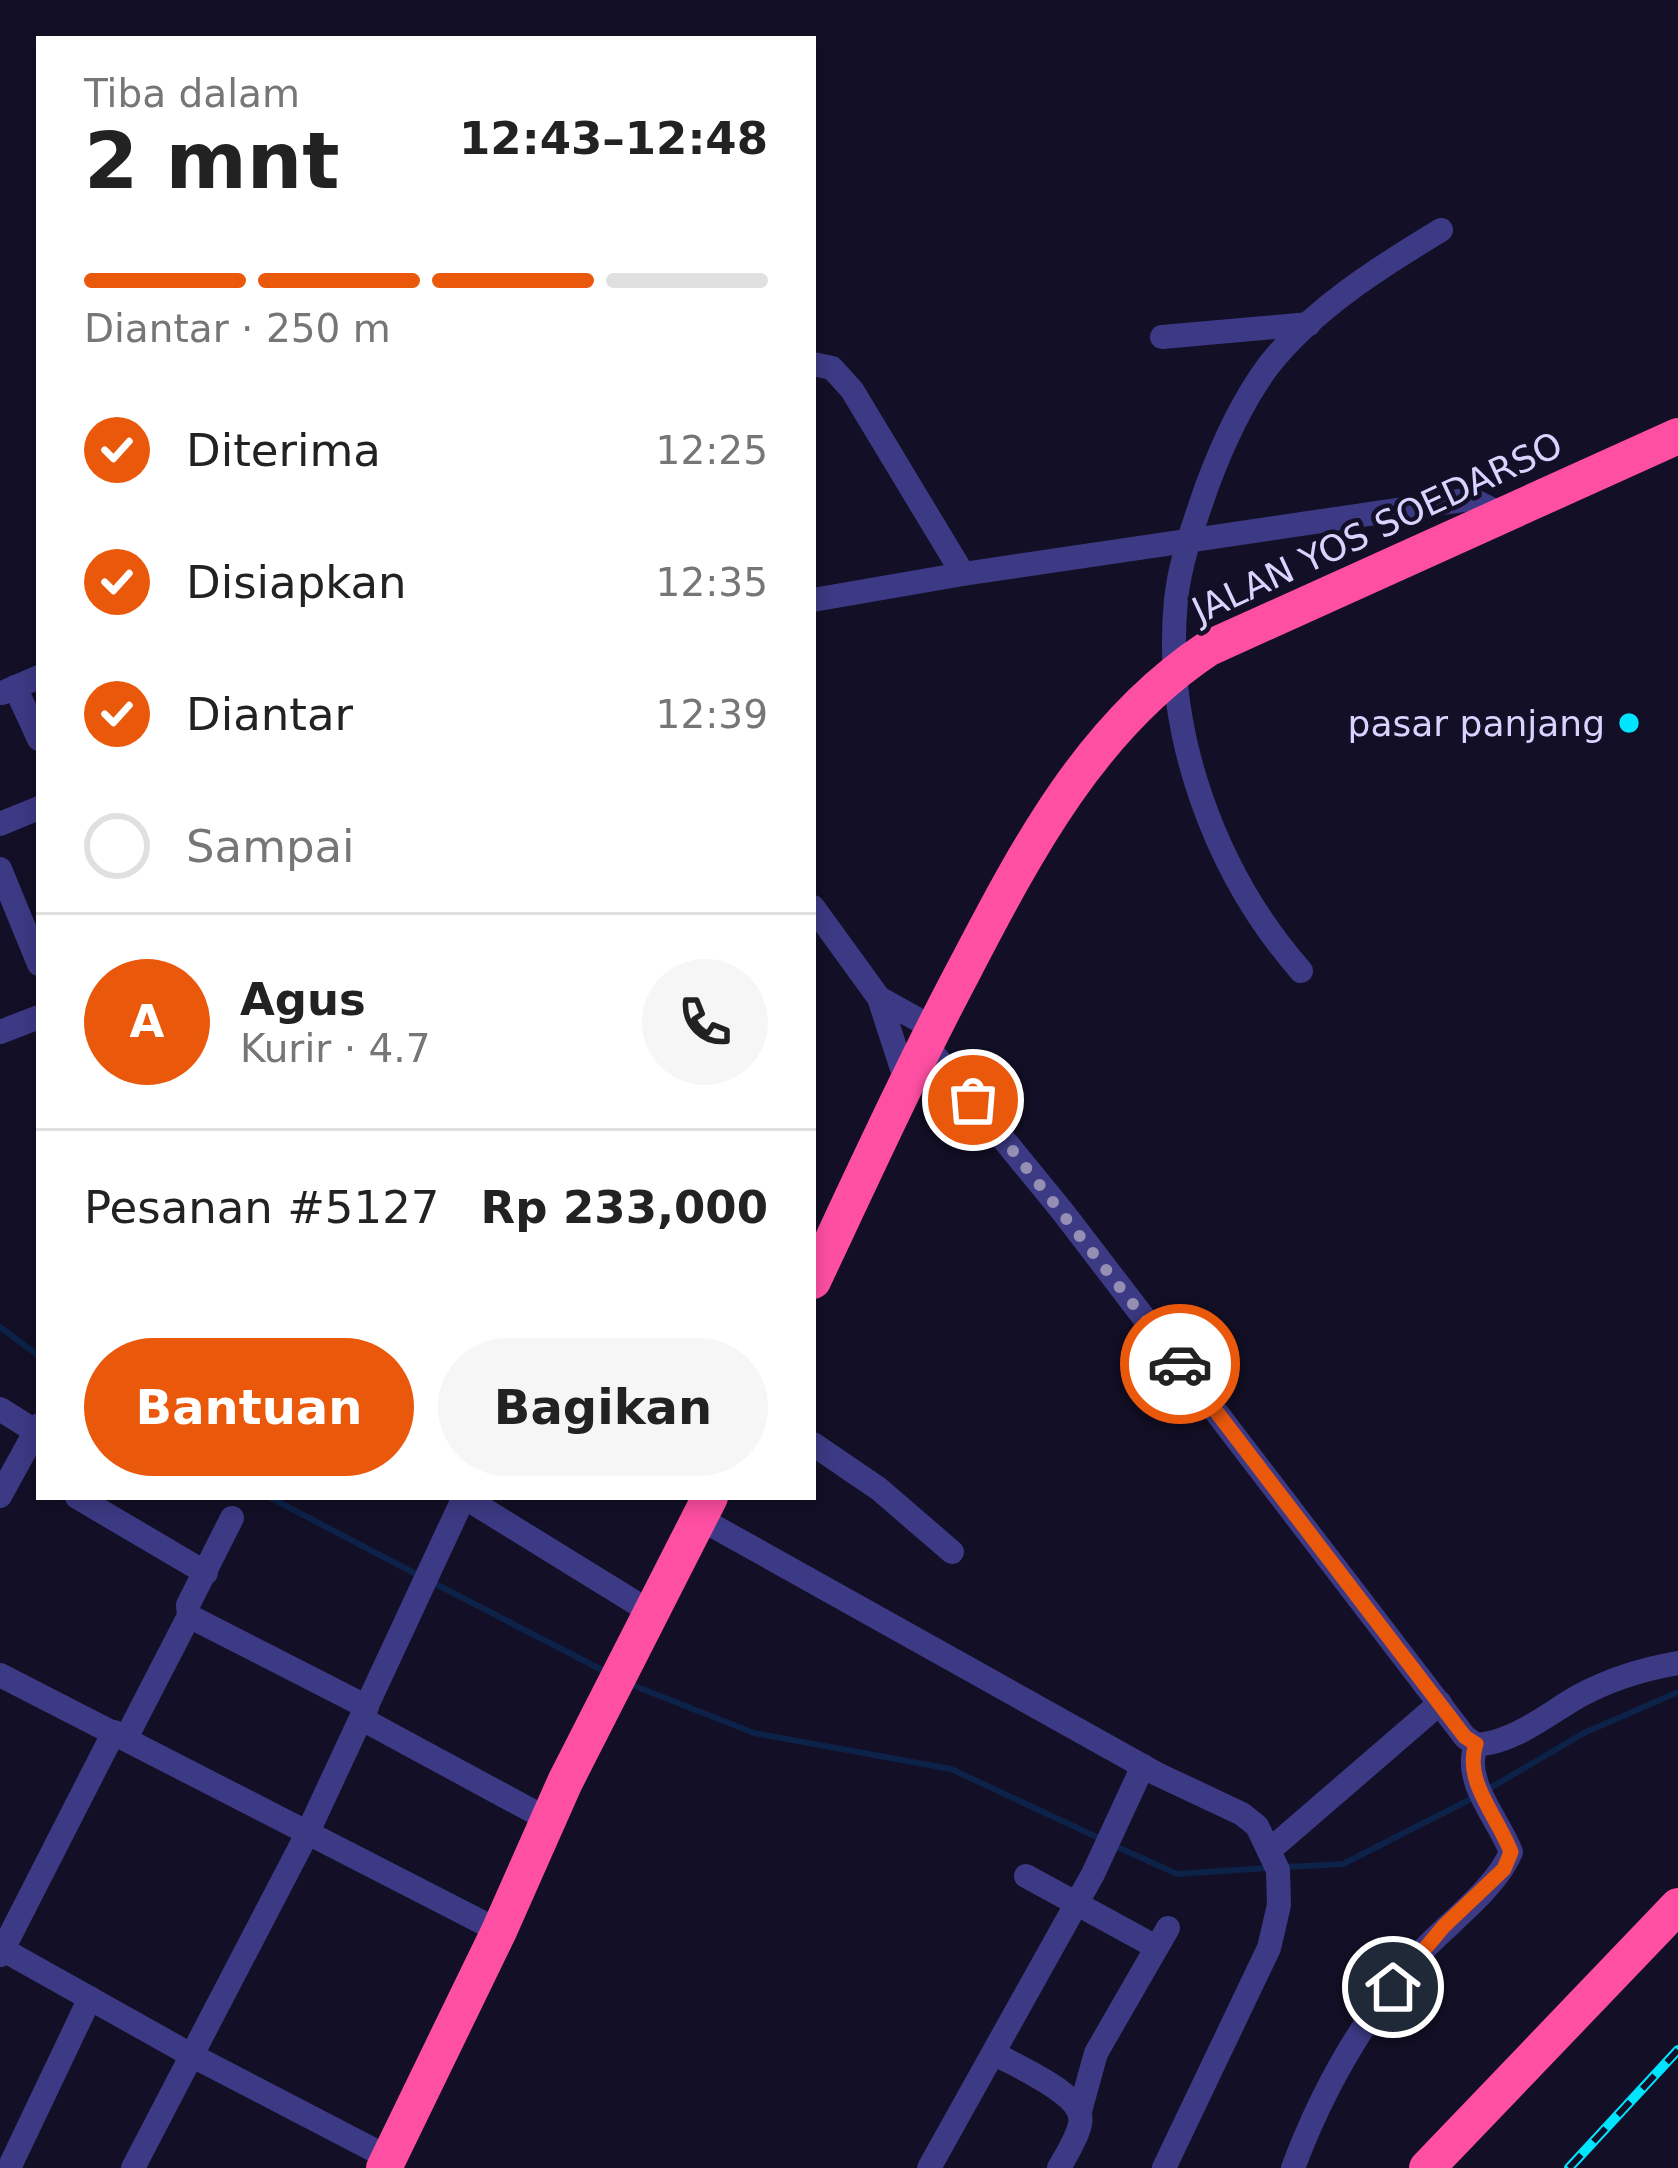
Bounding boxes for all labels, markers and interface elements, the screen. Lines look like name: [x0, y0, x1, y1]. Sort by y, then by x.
text: Tiba dalam: [84, 71, 300, 116]
text: 12:43–12:48: [459, 112, 768, 165]
text: 2 mnt: [84, 116, 340, 206]
text: Diantar · 250 m: [84, 306, 391, 351]
icon: check: [84, 417, 150, 483]
text: Diterima: [186, 424, 381, 477]
street label: JALAN YOS SOEDARSO: [1184, 424, 1568, 632]
text: 12:25: [656, 428, 768, 473]
icon: check: [84, 549, 150, 615]
text: Disiapkan: [186, 556, 407, 609]
text: 12:35: [656, 560, 768, 605]
icon: check: [84, 681, 150, 747]
text: Diantar: [186, 688, 353, 741]
text: 12:39: [656, 692, 768, 737]
place label: pasar panjang: [1348, 703, 1605, 744]
marker: pasar panjang: [1616, 710, 1642, 736]
text: Sampai: [186, 820, 355, 873]
button: phone: [642, 959, 768, 1085]
text: Agus: [240, 973, 366, 1026]
text: A: [130, 995, 164, 1048]
text: Kurir · 4.7: [240, 1026, 430, 1071]
pin: [922, 1049, 1024, 1151]
icon: bag: [940, 1067, 1006, 1133]
text: Pesanan #5127: [84, 1181, 439, 1234]
text: Rp 233,000: [481, 1181, 768, 1234]
courier: [1120, 1304, 1240, 1424]
icon: car: [1147, 1331, 1213, 1397]
button: Bantuan: [84, 1338, 414, 1476]
button: Bagikan: [438, 1338, 768, 1476]
pin: [1342, 1936, 1444, 2038]
icon: home: [1360, 1954, 1426, 2020]

